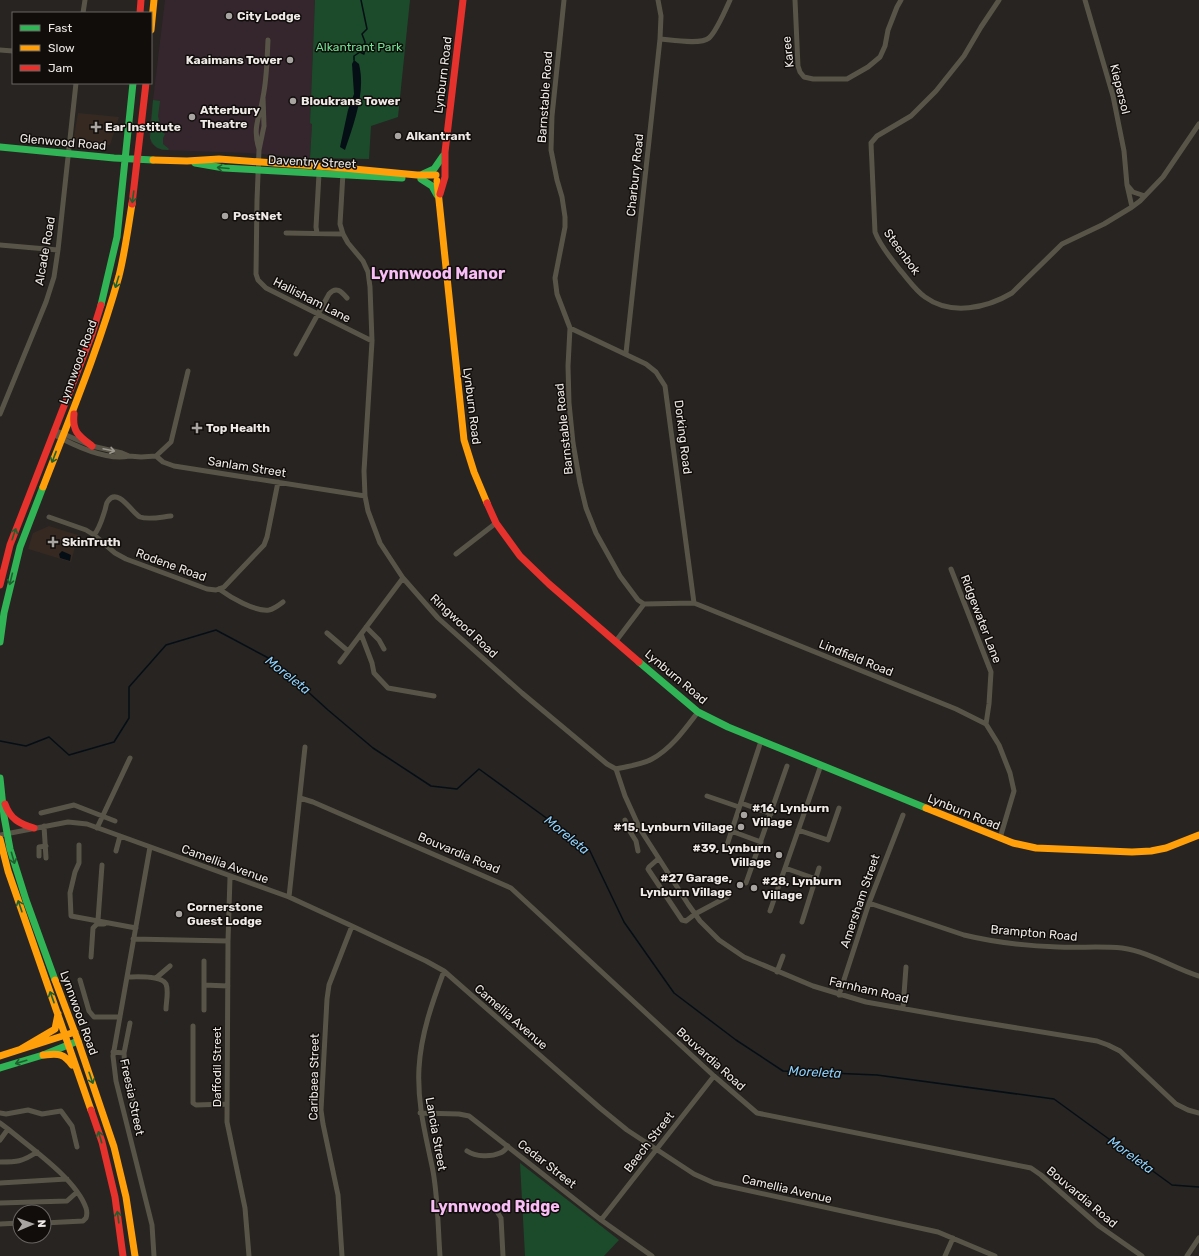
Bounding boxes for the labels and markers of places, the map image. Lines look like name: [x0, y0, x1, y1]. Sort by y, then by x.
place label: City Lodge: [237, 9, 301, 23]
marker: City Lodge: [224, 11, 234, 21]
place label: Kaaimans Tower: [186, 53, 283, 67]
marker: Kaaimans Tower: [285, 55, 295, 65]
place label: Bloukrans Tower: [301, 94, 401, 108]
marker: Bloukrans Tower: [288, 96, 298, 106]
place label: Atterbury Theatre: [200, 103, 260, 131]
marker: Atterbury Theatre: [187, 112, 197, 122]
place label: Ear Institute: [105, 120, 181, 134]
marker: Ear Institute: [90, 121, 102, 133]
place label: Alkantrant: [406, 129, 471, 143]
marker: Alkantrant: [393, 131, 403, 141]
place label: PostNet: [233, 209, 282, 223]
marker: PostNet: [220, 211, 230, 221]
place label: Top Health: [206, 421, 270, 435]
marker: Top Health: [191, 422, 203, 434]
place label: SkinTruth: [62, 535, 121, 549]
marker: SkinTruth: [47, 536, 59, 548]
place label: #16, Lynburn Village: [752, 801, 830, 829]
marker: #16, Lynburn Village: [739, 810, 749, 820]
place label: #15, Lynburn Village: [613, 820, 733, 834]
marker: #15, Lynburn Village: [736, 822, 746, 832]
place label: #39, Lynburn Village: [692, 841, 771, 869]
marker: #39, Lynburn Village: [774, 850, 784, 860]
place label: #27 Garage, Lynburn Village: [640, 871, 732, 899]
place label: #28, Lynburn Village: [762, 874, 842, 902]
marker: #27 Garage, Lynburn Village: [735, 880, 745, 890]
marker: #28, Lynburn Village: [749, 883, 759, 893]
place label: Cornerstone Guest Lodge: [187, 900, 263, 928]
marker: Cornerstone Guest Lodge: [174, 909, 184, 919]

